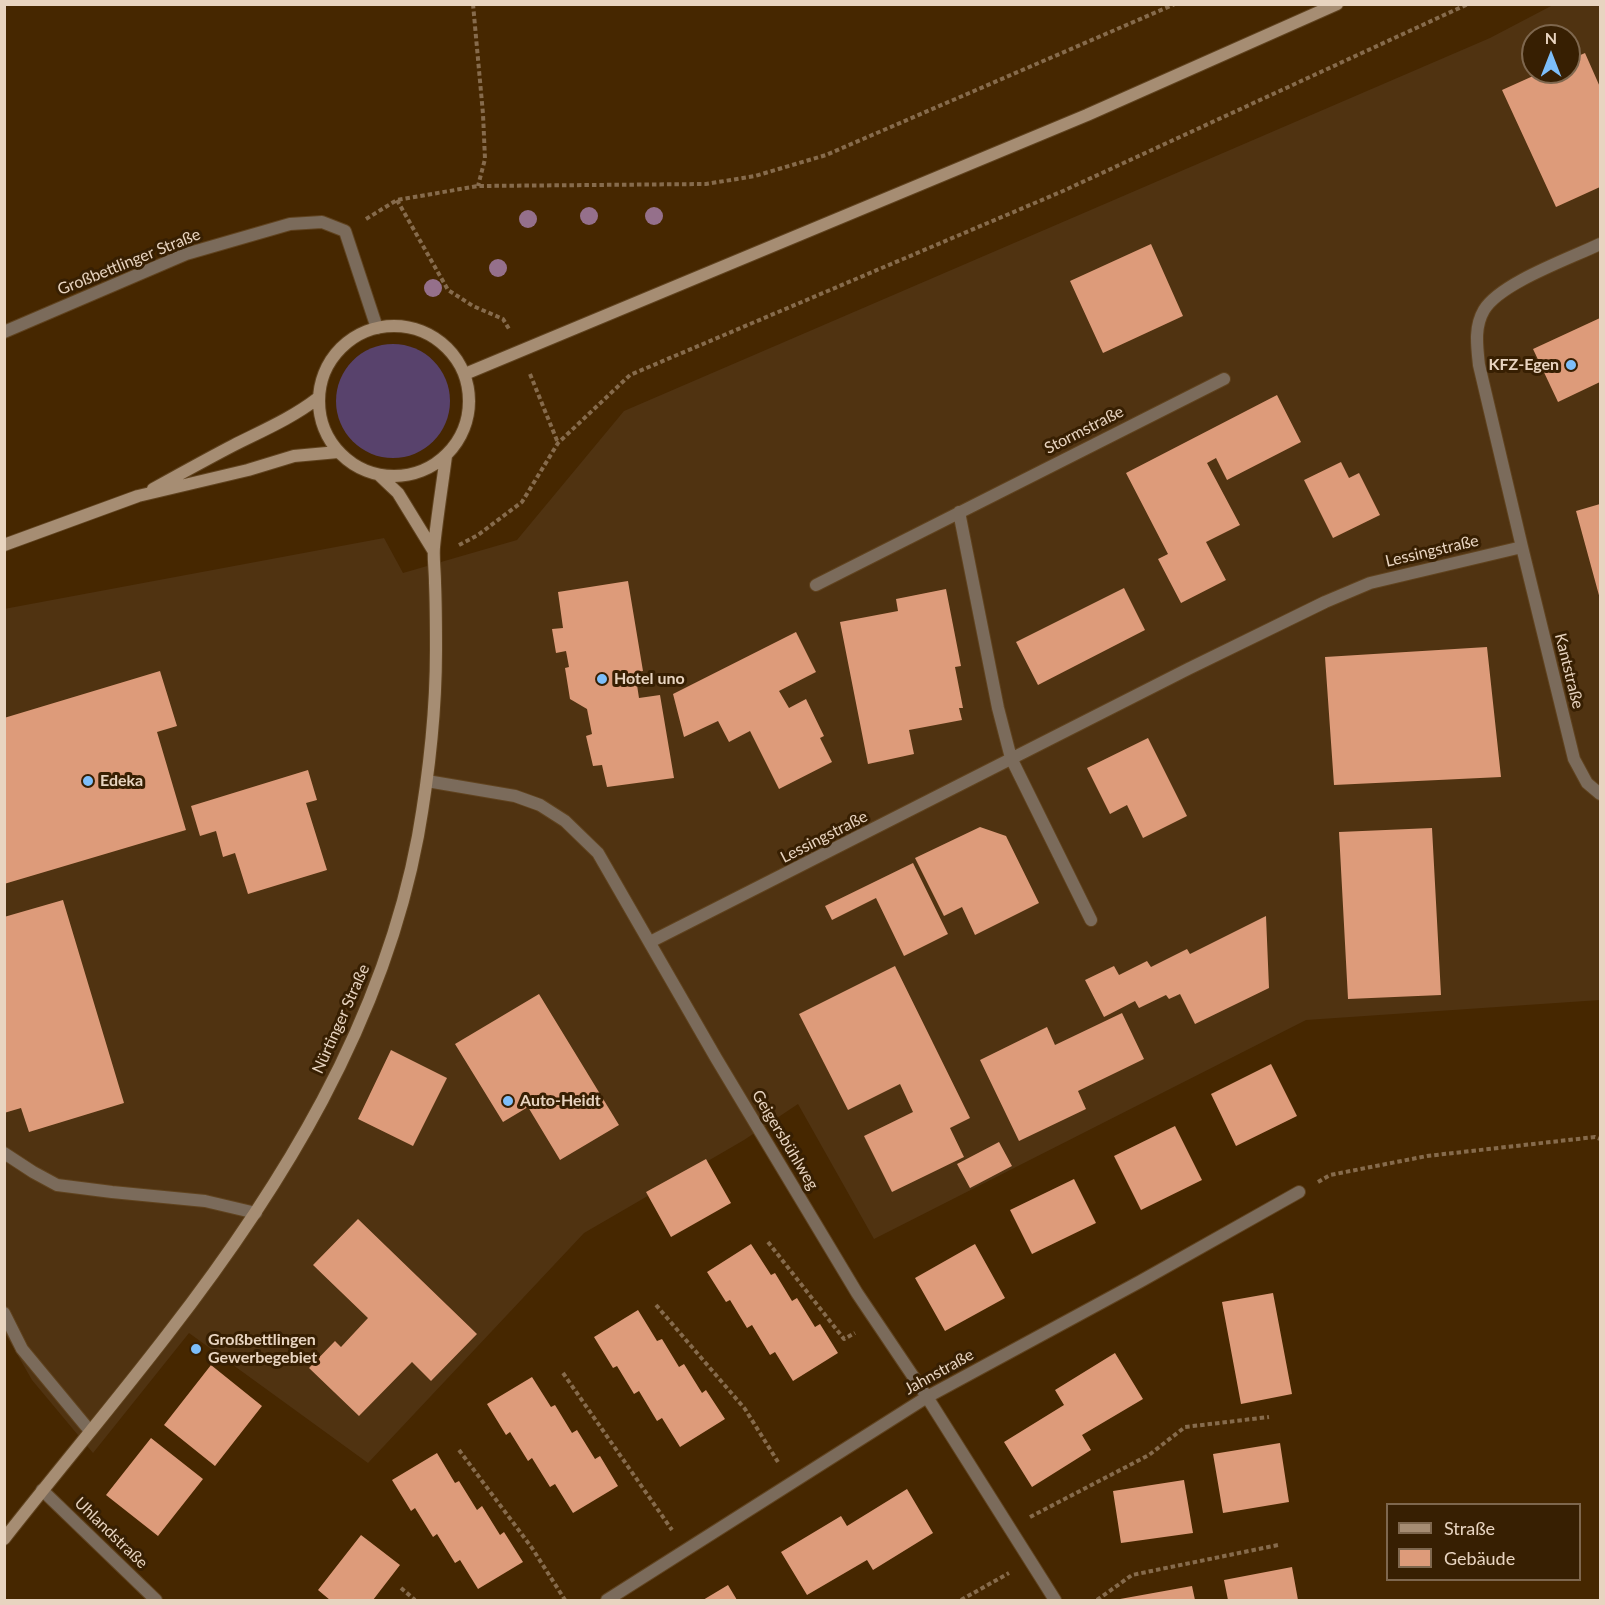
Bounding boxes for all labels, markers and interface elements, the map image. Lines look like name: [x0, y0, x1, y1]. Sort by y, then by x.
north arrow: [1521, 24, 1581, 84]
text: N: [1545, 28, 1557, 47]
street label: Großbettlinger Straße: [55, 225, 203, 299]
place label: KFZ-Egen: [1489, 355, 1559, 375]
marker: KFZ-Egen: [1564, 358, 1578, 372]
street label: Stormstraße: [1041, 402, 1127, 458]
street label: Lessingstraße: [1384, 531, 1480, 571]
street label: Kantstraße: [1550, 631, 1588, 711]
place label: Hotel uno: [614, 669, 685, 689]
marker: Hotel uno: [595, 672, 609, 686]
place label: Edeka: [100, 771, 143, 791]
marker: Edeka: [81, 774, 95, 788]
street label: Lessingstraße: [777, 807, 871, 867]
street label: Nürtinger Straße: [308, 961, 374, 1077]
street label: Geigersbühlweg: [748, 1087, 822, 1193]
place label: Auto-Heidt: [520, 1091, 601, 1111]
marker: Auto-Heidt: [501, 1094, 515, 1108]
place label: Großbettlingen Gewerbegebiet: [208, 1330, 317, 1368]
marker: Großbettlingen Gewerbegebiet: [189, 1342, 203, 1356]
street label: Jahnstraße: [901, 1345, 977, 1399]
street label: Uhlandstraße: [70, 1493, 152, 1573]
legend: [1386, 1503, 1581, 1581]
text: Straße: [1444, 1517, 1495, 1539]
text: Gebäude: [1444, 1547, 1515, 1569]

